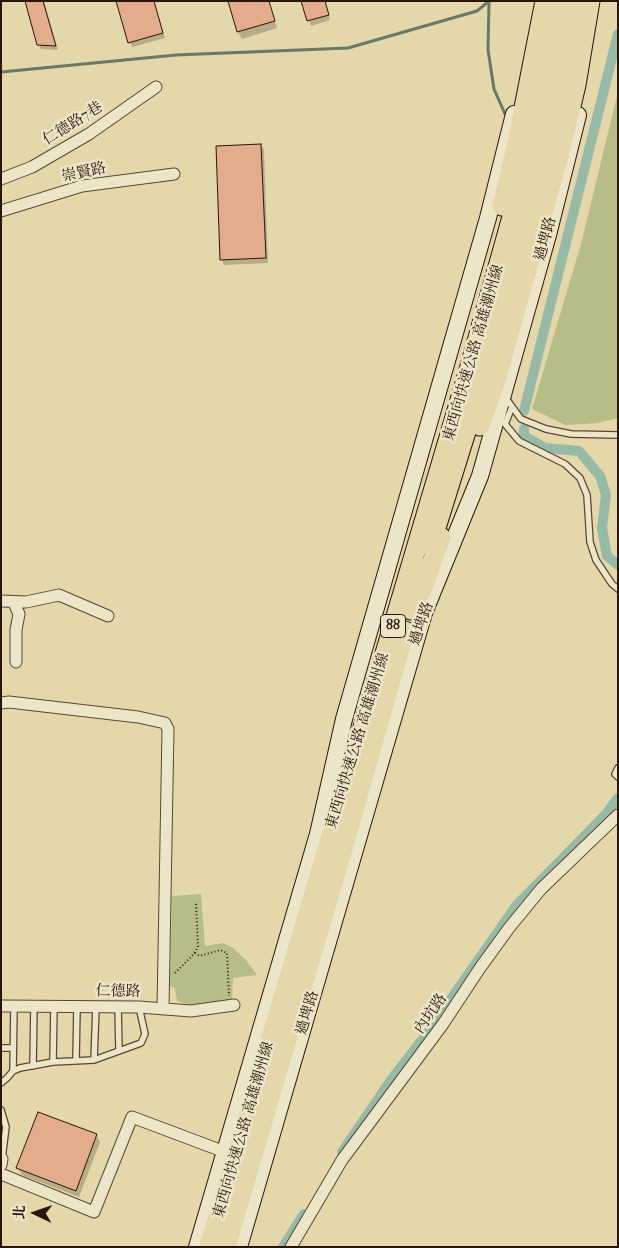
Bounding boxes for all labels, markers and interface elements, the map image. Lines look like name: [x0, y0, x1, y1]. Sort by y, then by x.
street label: 仁德路7巷: [40, 99, 106, 149]
street label: 崇賢路: [60, 160, 108, 186]
street label: 過埤路: [531, 215, 561, 263]
street label: 東西向快速公路 高雄潮州線: [440, 262, 508, 444]
street label: 過埤路: [406, 600, 438, 648]
road number: 88: [380, 614, 406, 638]
street label: 東西向快速公路 高雄潮州線: [323, 651, 393, 831]
street label: 仁德路: [95, 983, 141, 1001]
street label: 過埤路: [293, 989, 323, 1037]
street label: 內坑路: [411, 990, 451, 1038]
street label: 東西向快速公路 高雄潮州線: [210, 1039, 278, 1221]
north arrow: [10, 1188, 60, 1238]
text: 北: [11, 1205, 28, 1220]

